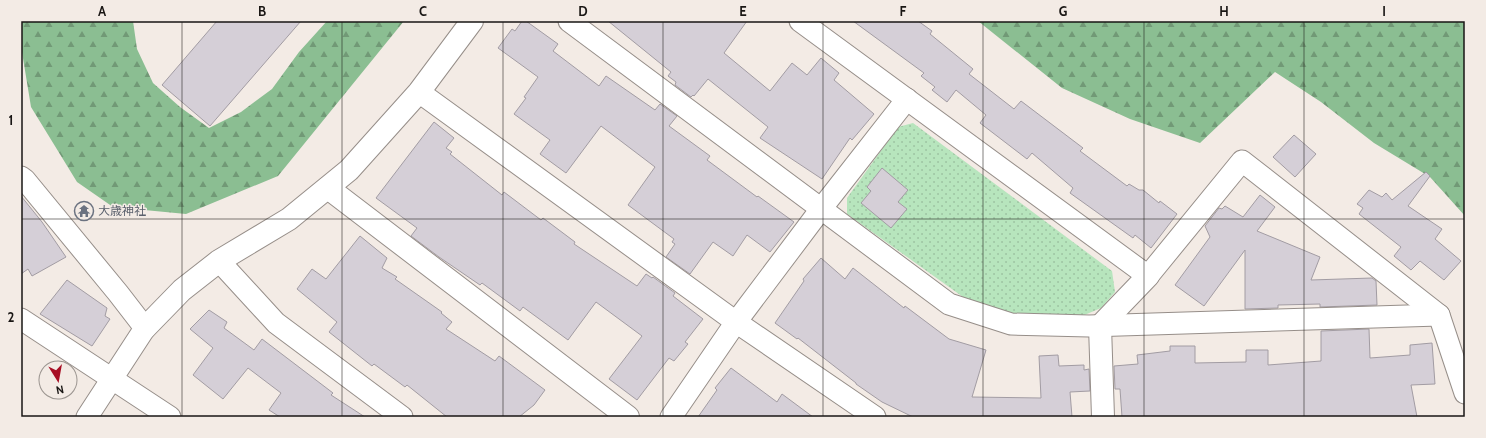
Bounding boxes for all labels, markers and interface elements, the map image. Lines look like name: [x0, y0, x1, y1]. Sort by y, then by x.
text: A: [98, 3, 107, 19]
text: B: [258, 3, 266, 19]
text: C: [419, 3, 427, 19]
text: D: [578, 3, 588, 19]
text: E: [739, 3, 747, 19]
text: F: [900, 3, 907, 19]
text: G: [1059, 3, 1068, 19]
text: H: [1219, 3, 1229, 19]
text: I: [1382, 3, 1386, 19]
text: 1: [9, 112, 13, 128]
temple icon: 大歳神社: [73, 200, 95, 222]
place label: 大歳神社: [98, 203, 146, 218]
text: 2: [8, 309, 15, 325]
north arrow: [38, 360, 78, 400]
text: N: [55, 382, 65, 397]

